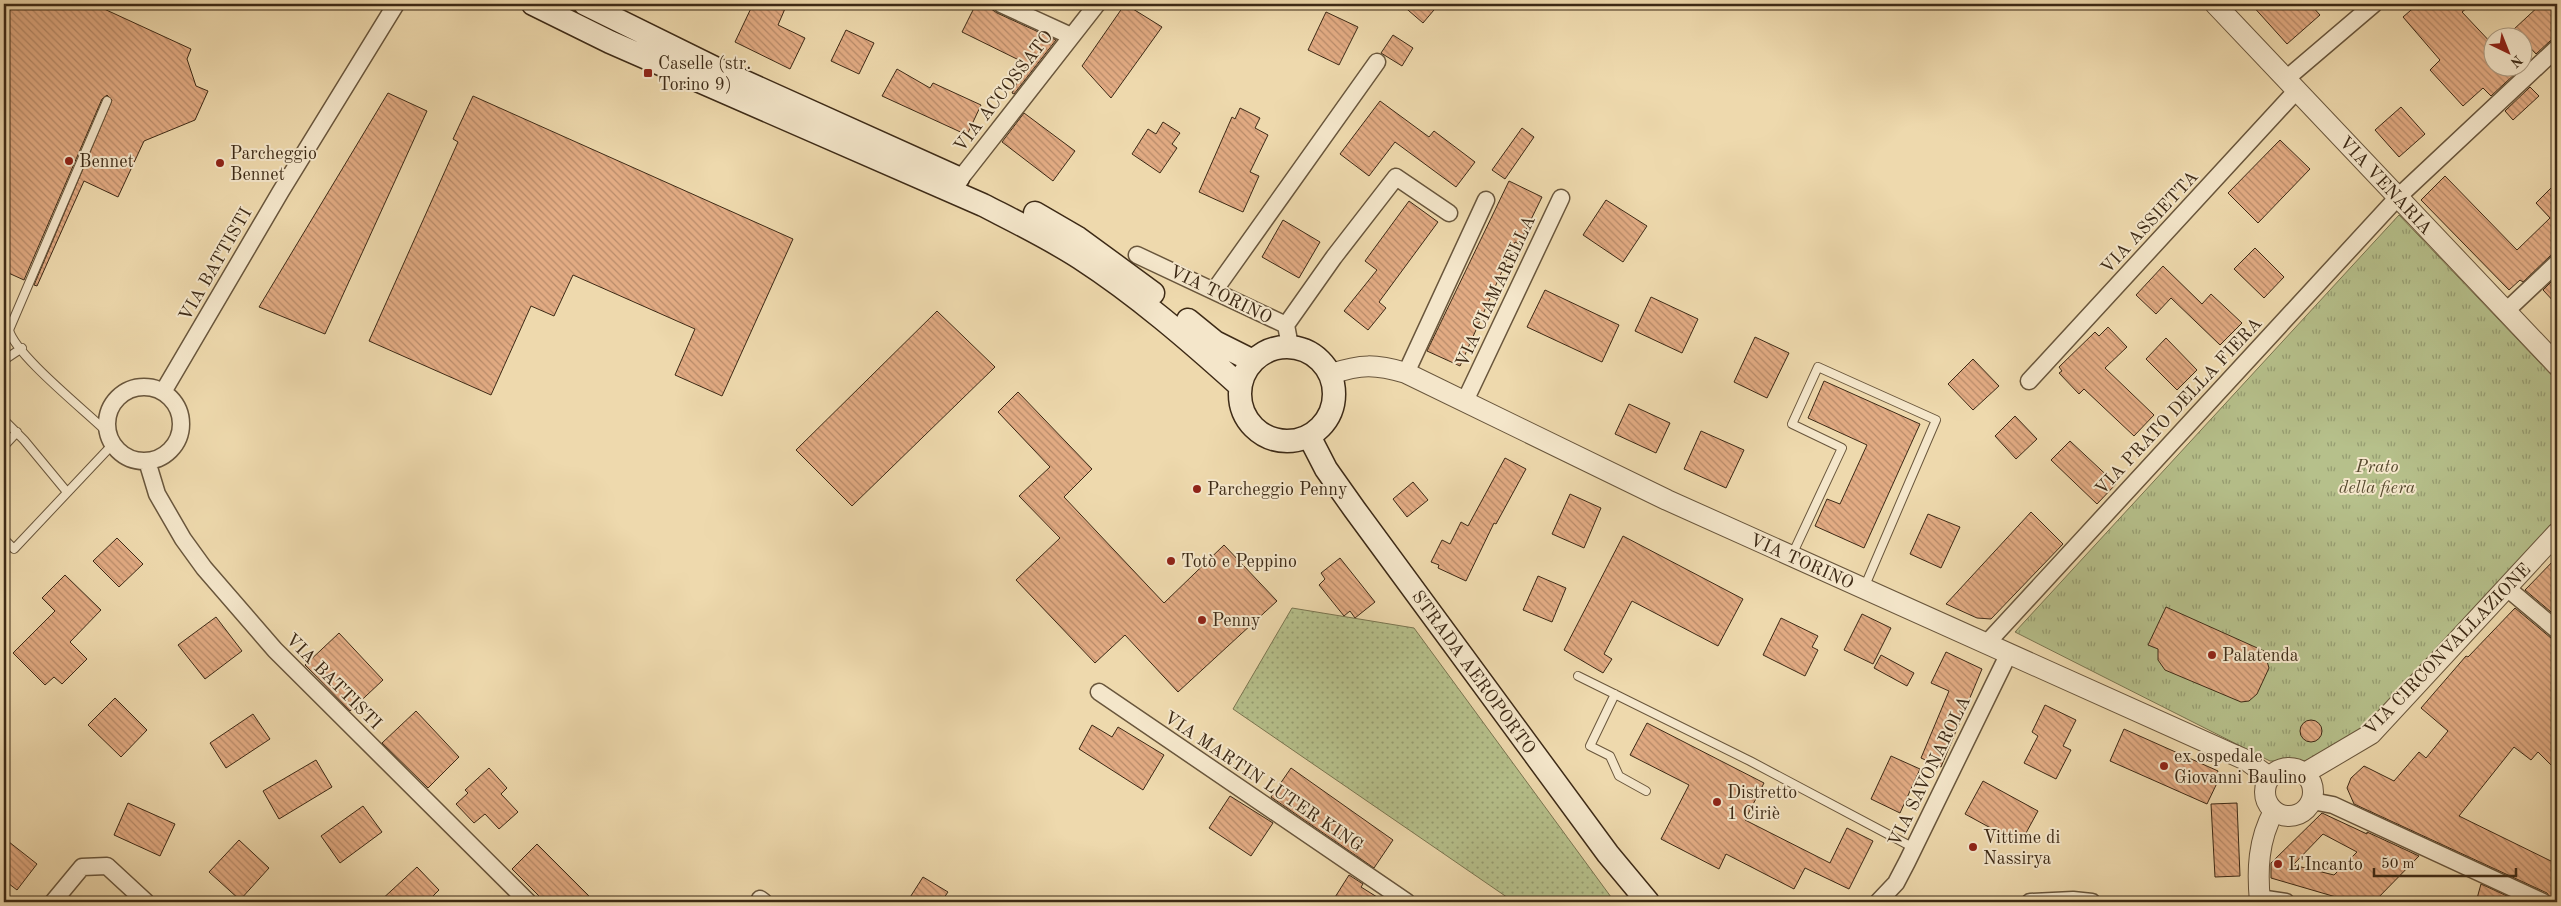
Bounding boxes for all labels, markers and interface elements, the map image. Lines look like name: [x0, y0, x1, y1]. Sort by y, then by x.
street label: VIA ACCOSSATO: [951, 27, 1057, 156]
north arrow: [2484, 28, 2534, 78]
text: N: [2507, 52, 2525, 70]
place label: Caselle (str. Torino 9): [658, 54, 751, 94]
marker: Caselle (str. Torino 9): [642, 67, 654, 79]
street label: VIA VENARIA: [2335, 133, 2435, 238]
place label: Parcheggio Bennet: [230, 145, 317, 184]
place label: Bennet: [79, 153, 134, 171]
marker: Bennet: [63, 155, 75, 167]
marker: Parcheggio Bennet: [214, 157, 226, 169]
street label: VIA ASSIETTA: [2098, 168, 2202, 278]
street label: VIA BATTISTI: [176, 205, 256, 324]
street label: VIA CIAMARELLA: [1453, 213, 1539, 370]
street label: VIA TORINO: [1166, 262, 1275, 327]
street label: VIA PRATO DELLA FIERA: [2092, 314, 2266, 499]
park label: Prato della fiera: [2339, 458, 2416, 497]
place label: Parcheggio Penny: [1207, 481, 1348, 499]
marker: Parcheggio Penny: [1191, 483, 1203, 495]
street label: VIA TORINO: [1747, 531, 1856, 593]
place label: Totò e Peppino: [1181, 553, 1297, 571]
marker: Totò e Peppino: [1165, 555, 1177, 567]
street label: VIA CIRCONVALLAZIONE: [2361, 560, 2534, 739]
street label: STRADA AEROPORTO: [1408, 588, 1538, 758]
place label: Penny: [1212, 612, 1261, 630]
marker: Penny: [1196, 614, 1208, 626]
street label: VIA BATTISTI: [282, 630, 385, 733]
place label: Palatenda: [2222, 647, 2299, 665]
marker: Palatenda: [2206, 649, 2218, 661]
street label: VIA SAVONAROLA: [1886, 693, 1974, 850]
street label: VIA MARTIN LUTER KING: [1161, 708, 1366, 855]
place label: ex ospedale Giovanni Baulino: [2174, 748, 2307, 787]
marker: ex ospedale Giovanni Baulino: [2158, 760, 2170, 772]
place label: Distretto 1 Ciriè: [1727, 784, 1797, 823]
marker: Distretto 1 Ciriè: [1711, 796, 1723, 808]
place label: Vittime di Nassirya: [1983, 829, 2060, 868]
marker: Vittime di Nassirya: [1967, 841, 1979, 853]
scale bar: [2374, 846, 2516, 878]
place label: L'Incanto: [2288, 856, 2363, 874]
text: 50 m: [2381, 857, 2415, 872]
marker: L'Incanto: [2272, 858, 2284, 870]

